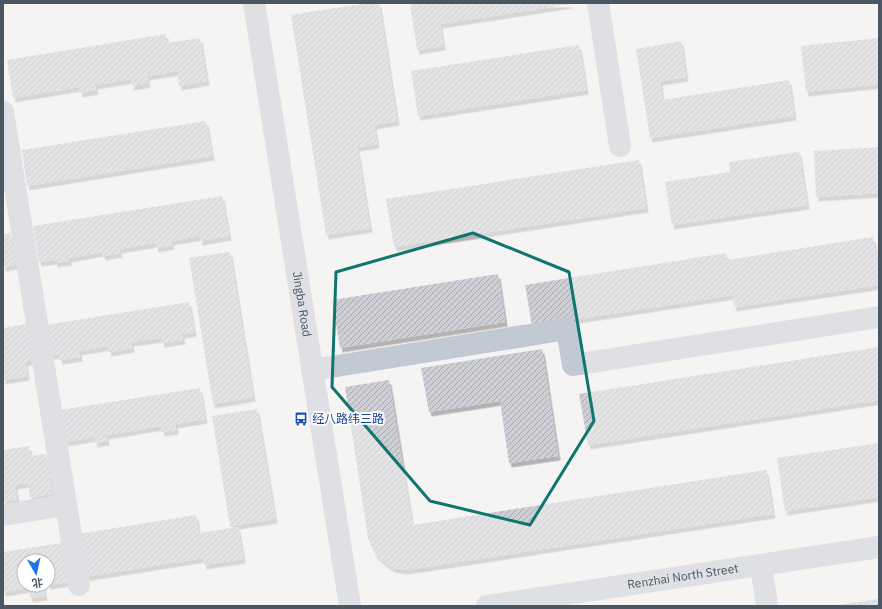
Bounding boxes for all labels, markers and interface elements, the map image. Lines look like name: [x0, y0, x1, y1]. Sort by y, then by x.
street label: Jingba Road: [290, 270, 315, 338]
bus stop icon: 经八路纬三路: [293, 411, 309, 427]
place label: 经八路纬三路: [312, 411, 384, 426]
north arrow: [16, 553, 56, 593]
street label: Renzhai North Street: [626, 560, 739, 592]
text: 北: [31, 575, 44, 591]

